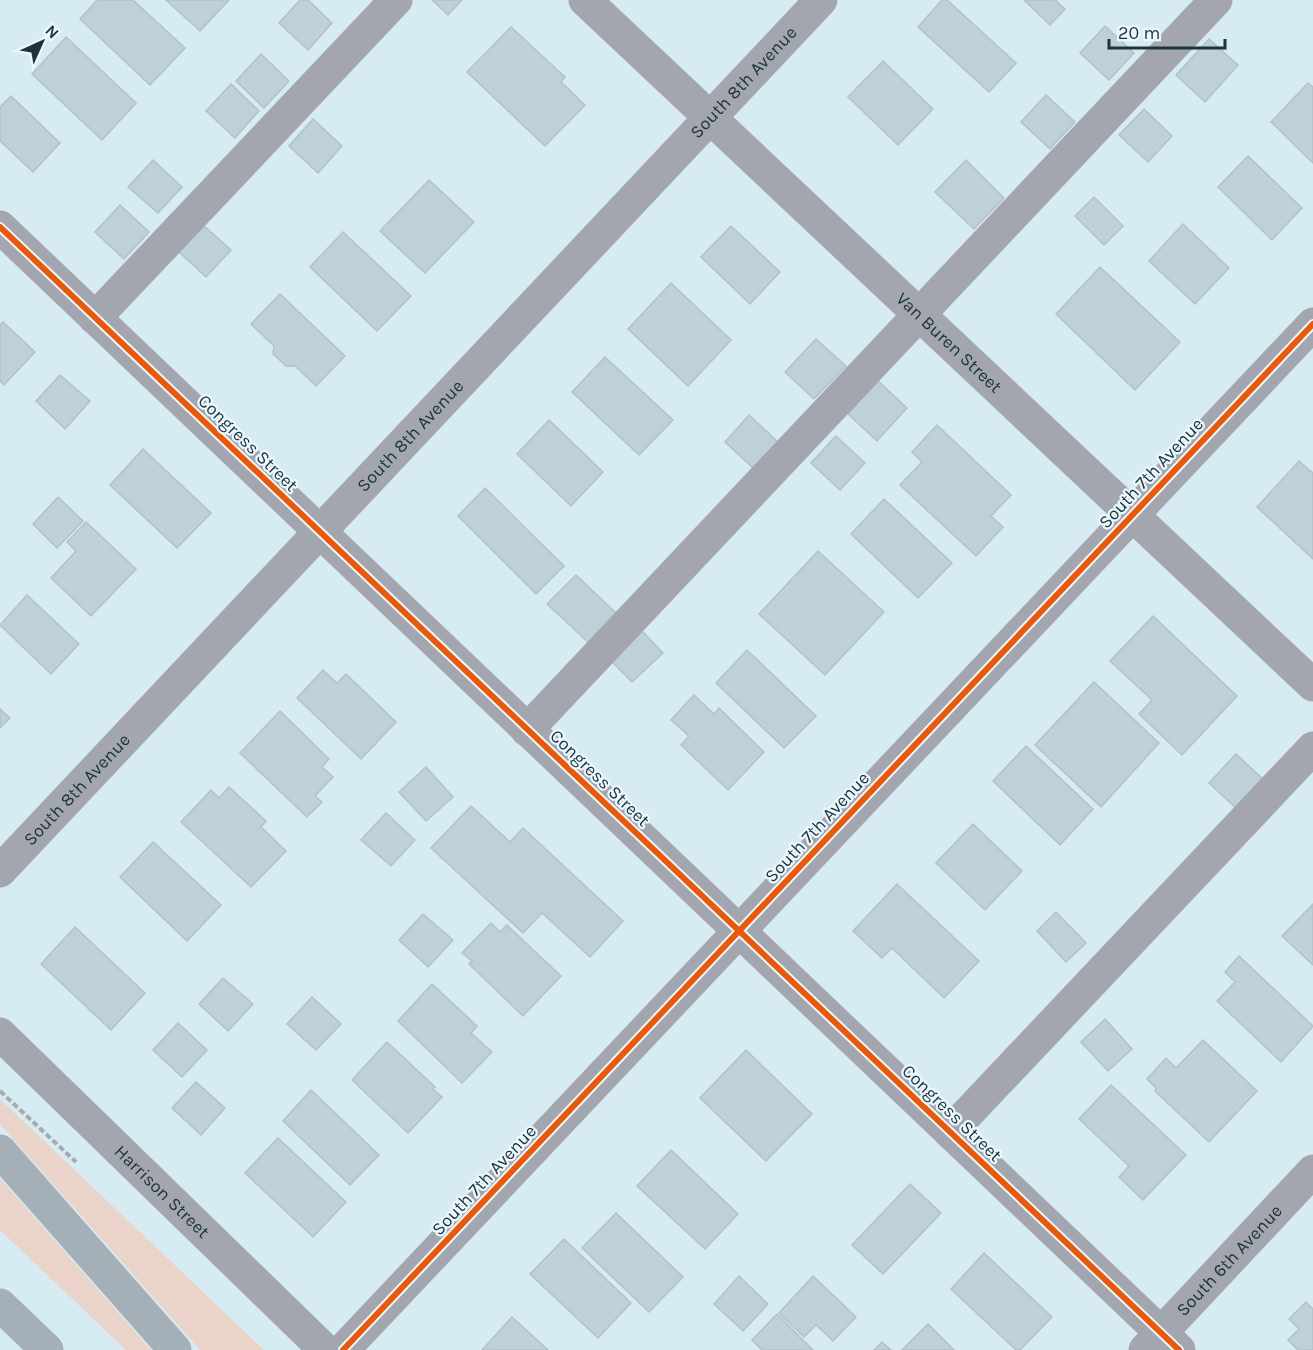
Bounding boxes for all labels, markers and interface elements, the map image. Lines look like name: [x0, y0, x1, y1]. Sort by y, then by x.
north arrow: [12, 12, 72, 72]
scale bar: [1109, 12, 1224, 50]
text: N: [41, 21, 63, 43]
street label: South 8th Avenue: [686, 22, 802, 143]
text: 20 m: [1118, 22, 1160, 44]
street label: Van Buren Street: [892, 288, 1007, 398]
street label: South 8th Avenue: [352, 375, 468, 496]
street label: Congress Street: [194, 390, 303, 496]
street label: South 7th Avenue: [1094, 413, 1208, 533]
street label: Congress Street: [546, 725, 655, 831]
street label: South 8th Avenue: [19, 729, 135, 850]
street label: South 7th Avenue: [760, 767, 874, 887]
street label: Congress Street: [898, 1060, 1007, 1166]
street label: South 7th Avenue: [427, 1120, 541, 1240]
street label: Harrison Street: [110, 1140, 214, 1243]
street label: South 6th Avenue: [1172, 1200, 1287, 1321]

